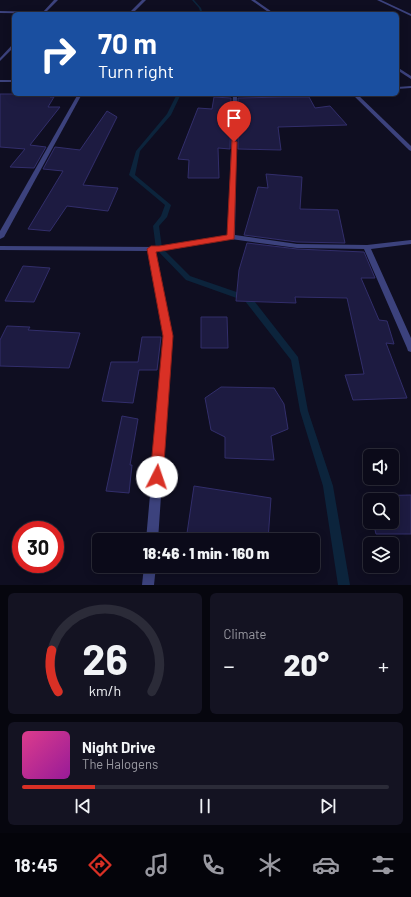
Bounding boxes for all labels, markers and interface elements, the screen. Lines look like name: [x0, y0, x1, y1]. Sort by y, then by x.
text: 70 m: [98, 26, 157, 60]
icon: right: [32, 28, 84, 80]
text: Turn right: [98, 60, 174, 82]
pin: [217, 101, 251, 142]
icon: arrive: [223, 107, 245, 129]
map controls: [363, 449, 399, 573]
button: sound: [363, 449, 399, 485]
position arrow: [136, 456, 178, 498]
button: search: [363, 493, 399, 529]
speed limit sign: 30: [12, 521, 64, 573]
button: layers: [363, 537, 399, 573]
text: 18:46 · 1 min · 160 m: [143, 544, 269, 562]
text: Climate: [224, 626, 267, 642]
text: 26: [82, 632, 128, 682]
text: 20°: [284, 646, 329, 682]
text: −: [224, 652, 235, 678]
text: +: [378, 652, 389, 678]
text: km/h: [89, 681, 121, 698]
text: Night Drive: [82, 738, 155, 756]
text: The Halogens: [82, 756, 158, 772]
icon: previous: [72, 795, 94, 817]
icon: pause: [194, 795, 216, 817]
icon: next: [317, 795, 339, 817]
icon: directions: [86, 851, 114, 879]
icon: music: [143, 851, 171, 879]
icon: phone: [199, 851, 227, 879]
icon: climate: [256, 851, 284, 879]
icon: car: [312, 851, 340, 879]
icon: filters: [369, 851, 397, 879]
text: 18:45: [14, 854, 58, 876]

